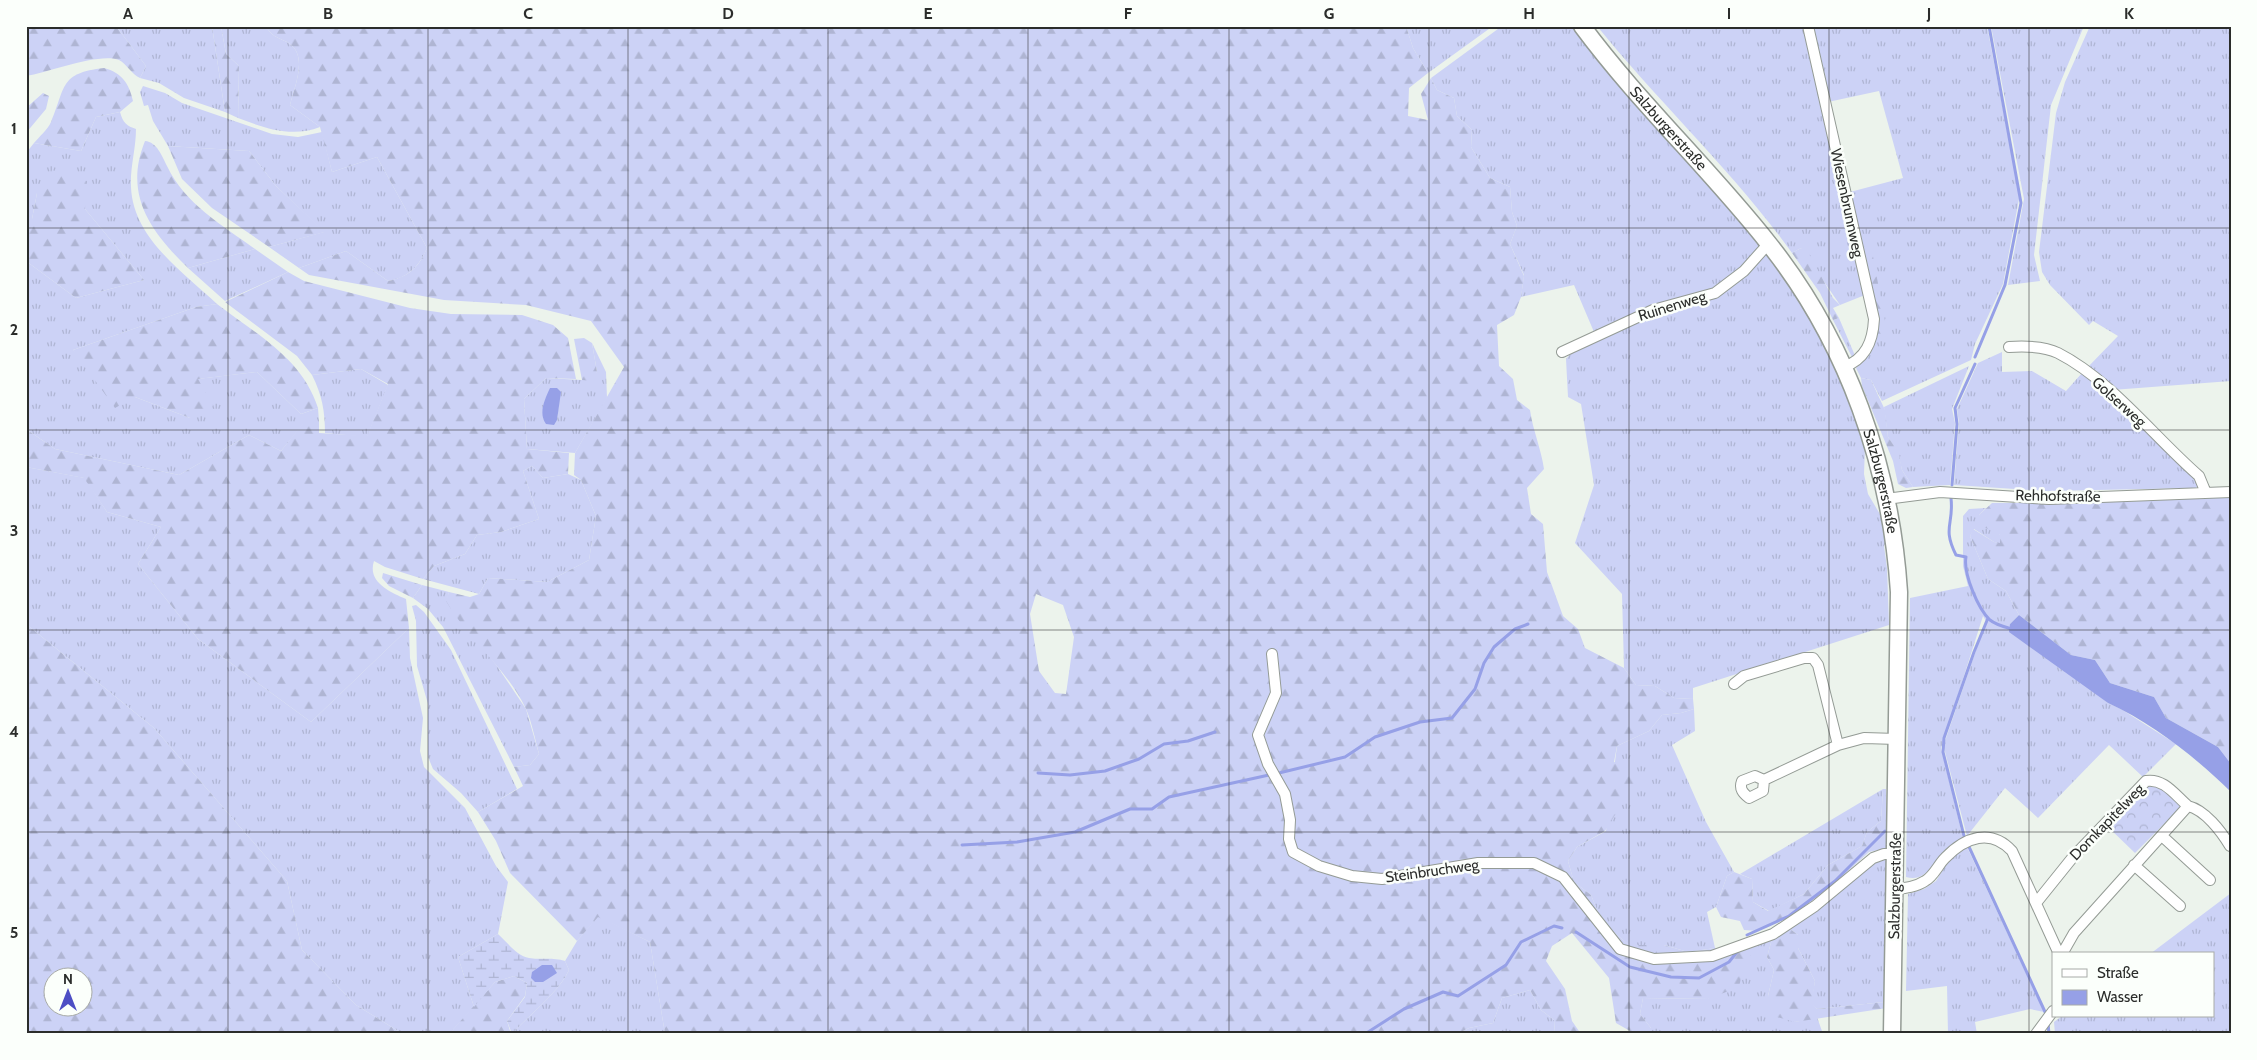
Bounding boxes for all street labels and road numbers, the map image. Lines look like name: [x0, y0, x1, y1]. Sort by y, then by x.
street label: Salzburgerstraße: [1626, 83, 1711, 174]
street label: Wiesenbrunnweg: [1827, 147, 1867, 260]
street label: Ruinenweg: [1636, 287, 1709, 325]
street label: Golserweg: [2088, 373, 2150, 431]
street label: Salzburgerstraße: [1859, 427, 1902, 535]
street label: Rehhofstraße: [2015, 486, 2101, 506]
street label: Domkapitelweg: [2066, 780, 2148, 864]
street label: Salzburgerstraße: [1885, 832, 1905, 939]
street label: Steinbruchweg: [1384, 855, 1481, 886]

